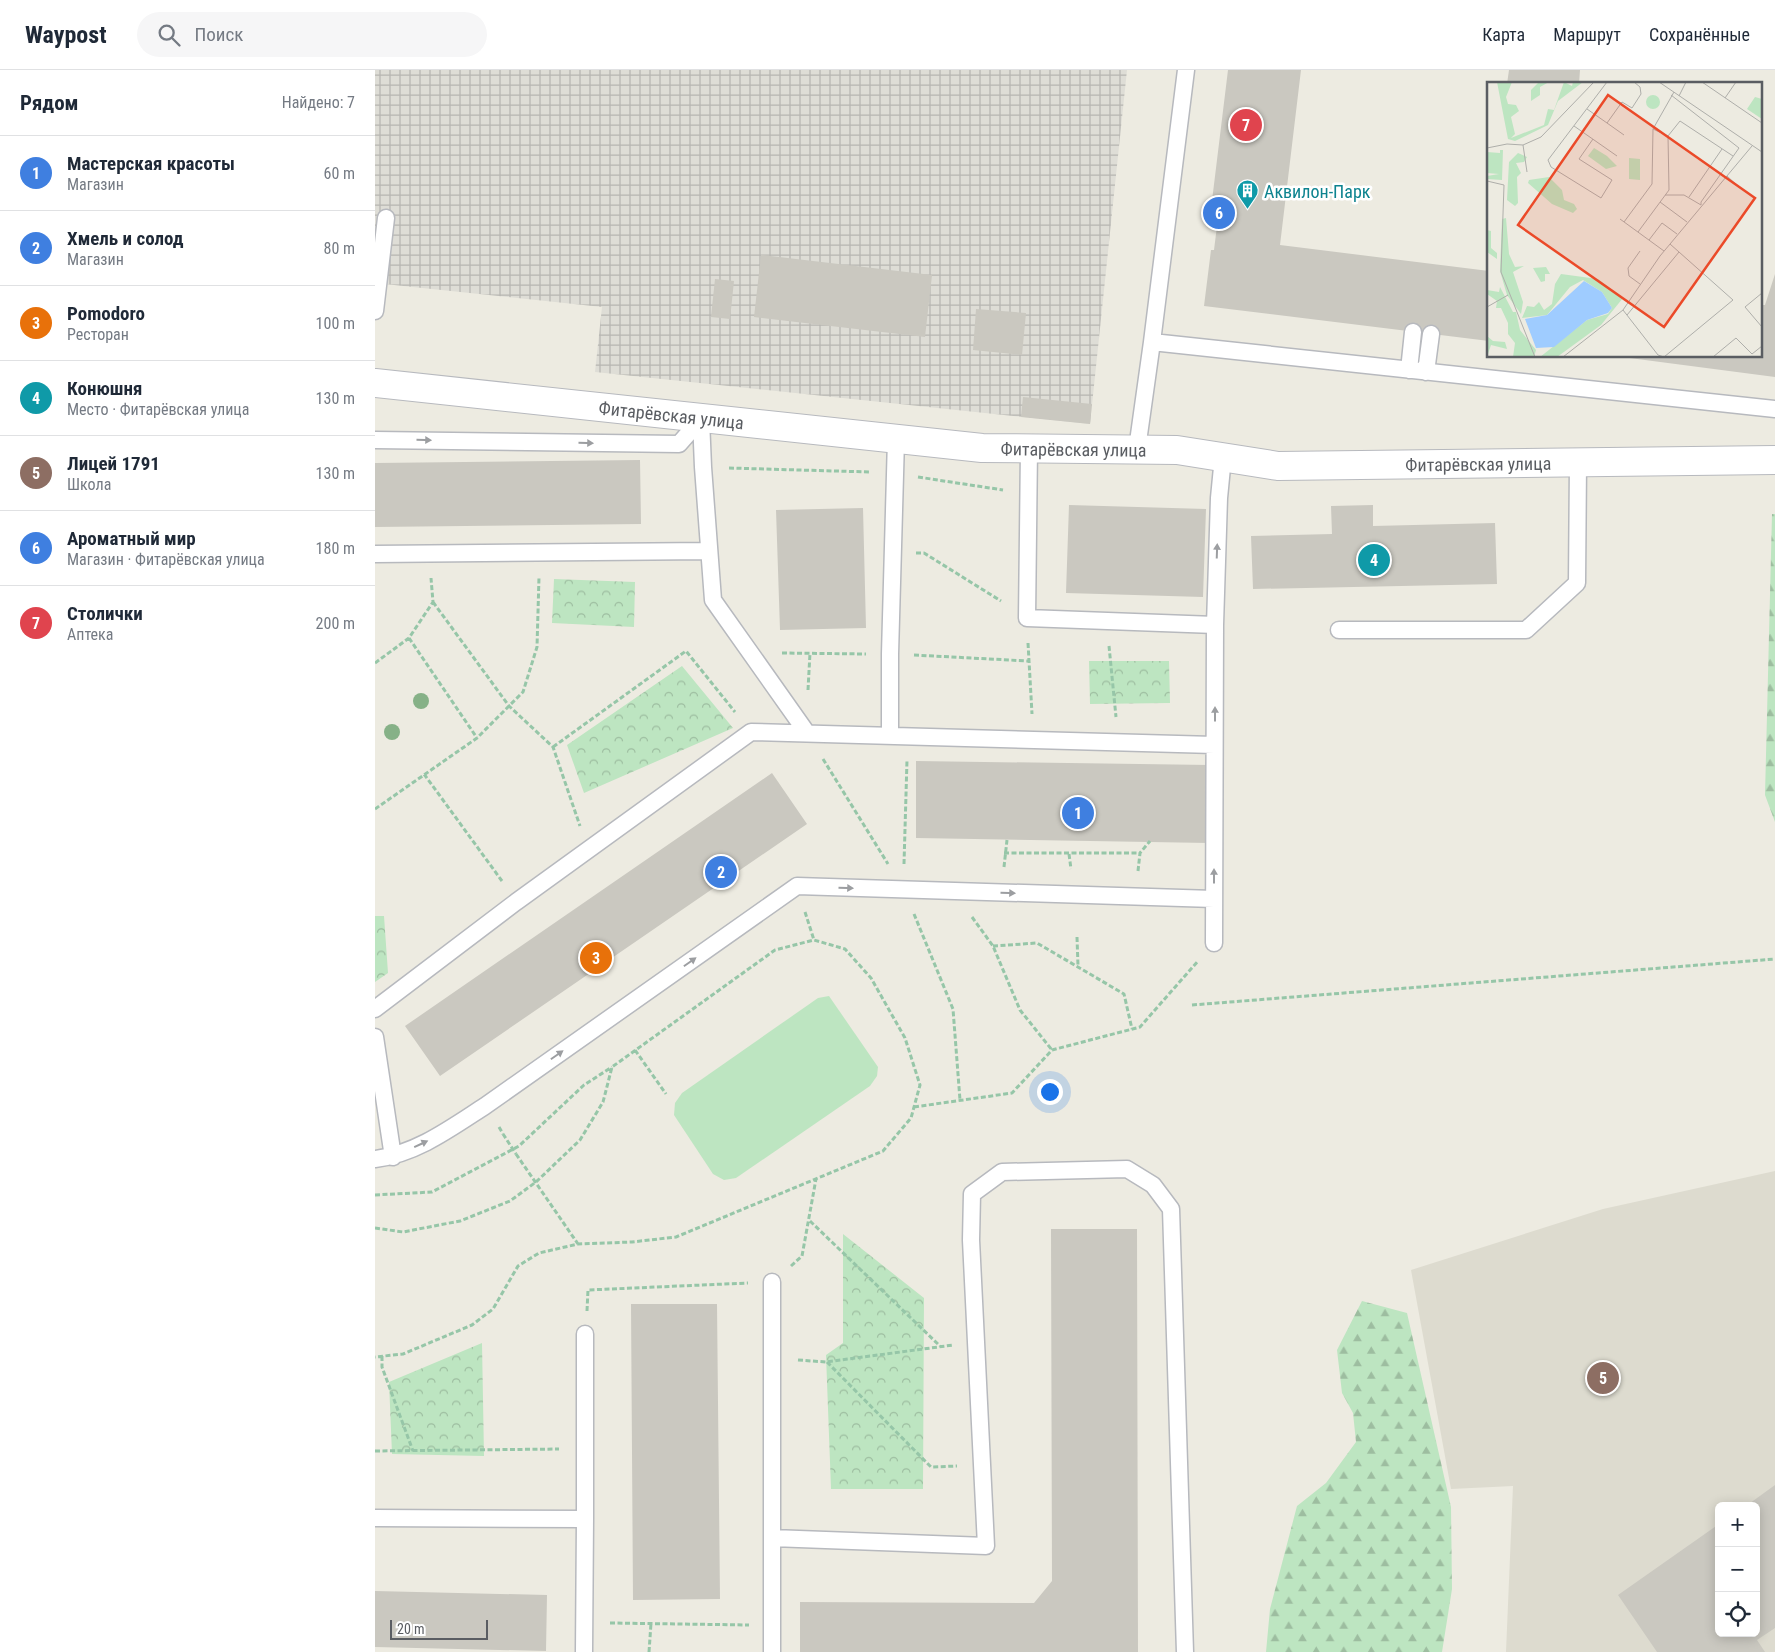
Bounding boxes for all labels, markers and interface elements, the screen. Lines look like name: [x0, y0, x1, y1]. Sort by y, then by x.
search box: [137, 12, 487, 57]
text: Waypost: [25, 21, 107, 49]
icon: search: [155, 21, 183, 49]
text: Поиск: [195, 23, 243, 46]
text: Карта: [1482, 24, 1525, 45]
text: Маршрут: [1553, 24, 1621, 45]
text: Сохранённые: [1649, 24, 1750, 45]
inset map: [1487, 82, 1763, 358]
text: Рядом: [20, 91, 79, 115]
text: Найдено: 7: [282, 93, 355, 112]
pin: 7: [1230, 106, 1262, 144]
text: Мастерская красоты: [67, 152, 235, 175]
text: 1: [32, 164, 40, 183]
text: 60 m: [323, 164, 355, 183]
text: Магазин: [67, 175, 124, 194]
building icon: Аквилон-Парк: [1236, 179, 1260, 210]
place label: Аквилон-Парк: [1264, 181, 1371, 202]
pin: 6: [1203, 194, 1235, 232]
text: Хмель и солод: [67, 227, 184, 250]
text: 2: [32, 239, 40, 258]
text: 80 m: [323, 239, 355, 258]
text: Магазин: [67, 250, 124, 269]
text: Pomodoro: [67, 302, 145, 325]
text: 3: [32, 314, 40, 333]
text: 100 m: [316, 314, 355, 333]
text: Ресторан: [67, 325, 129, 344]
text: Конюшня: [67, 377, 142, 400]
text: 4: [32, 389, 40, 408]
text: 130 m: [316, 389, 355, 408]
street label: Фитарёвская улица: [598, 397, 745, 433]
text: Место · Фитарёвская улица: [67, 400, 249, 419]
one-way arrow: [416, 436, 432, 444]
street label: Фитарёвская улица: [1000, 438, 1147, 460]
one-way arrow: [578, 439, 594, 447]
text: Лицей 1791: [67, 452, 160, 475]
street label: Фитарёвская улица: [1405, 452, 1551, 475]
text: 5: [32, 464, 40, 483]
text: 130 m: [316, 464, 355, 483]
text: Школа: [67, 475, 111, 494]
text: Ароматный мир: [67, 527, 196, 550]
text: 6: [32, 539, 40, 558]
text: 180 m: [316, 539, 355, 558]
pin: 4: [1358, 541, 1390, 579]
one-way arrow: [1213, 543, 1221, 559]
text: Магазин · Фитарёвская улица: [67, 550, 265, 569]
text: Столички: [67, 602, 143, 625]
text: 7: [32, 614, 40, 633]
text: 200 m: [316, 614, 355, 633]
text: Аптека: [67, 625, 113, 644]
one-way arrow: [1211, 706, 1219, 722]
pin: 1: [1062, 794, 1094, 832]
pin: 2: [705, 853, 737, 891]
one-way arrow: [1210, 868, 1218, 884]
one-way arrow: [838, 884, 854, 892]
one-way arrow: [1001, 889, 1017, 897]
pin: 3: [580, 939, 612, 977]
one-way arrow: [683, 957, 696, 967]
one-way arrow: [550, 1050, 563, 1060]
your location: [1037, 1079, 1063, 1105]
one-way arrow: [414, 1140, 428, 1148]
pin: 5: [1587, 1359, 1619, 1397]
map controls: [1715, 1502, 1760, 1637]
button: +: [1715, 1502, 1760, 1547]
button: −: [1715, 1547, 1760, 1592]
button: locate: [1715, 1592, 1760, 1637]
scale bar: [390, 1617, 487, 1640]
text: 20 m: [397, 1621, 425, 1637]

